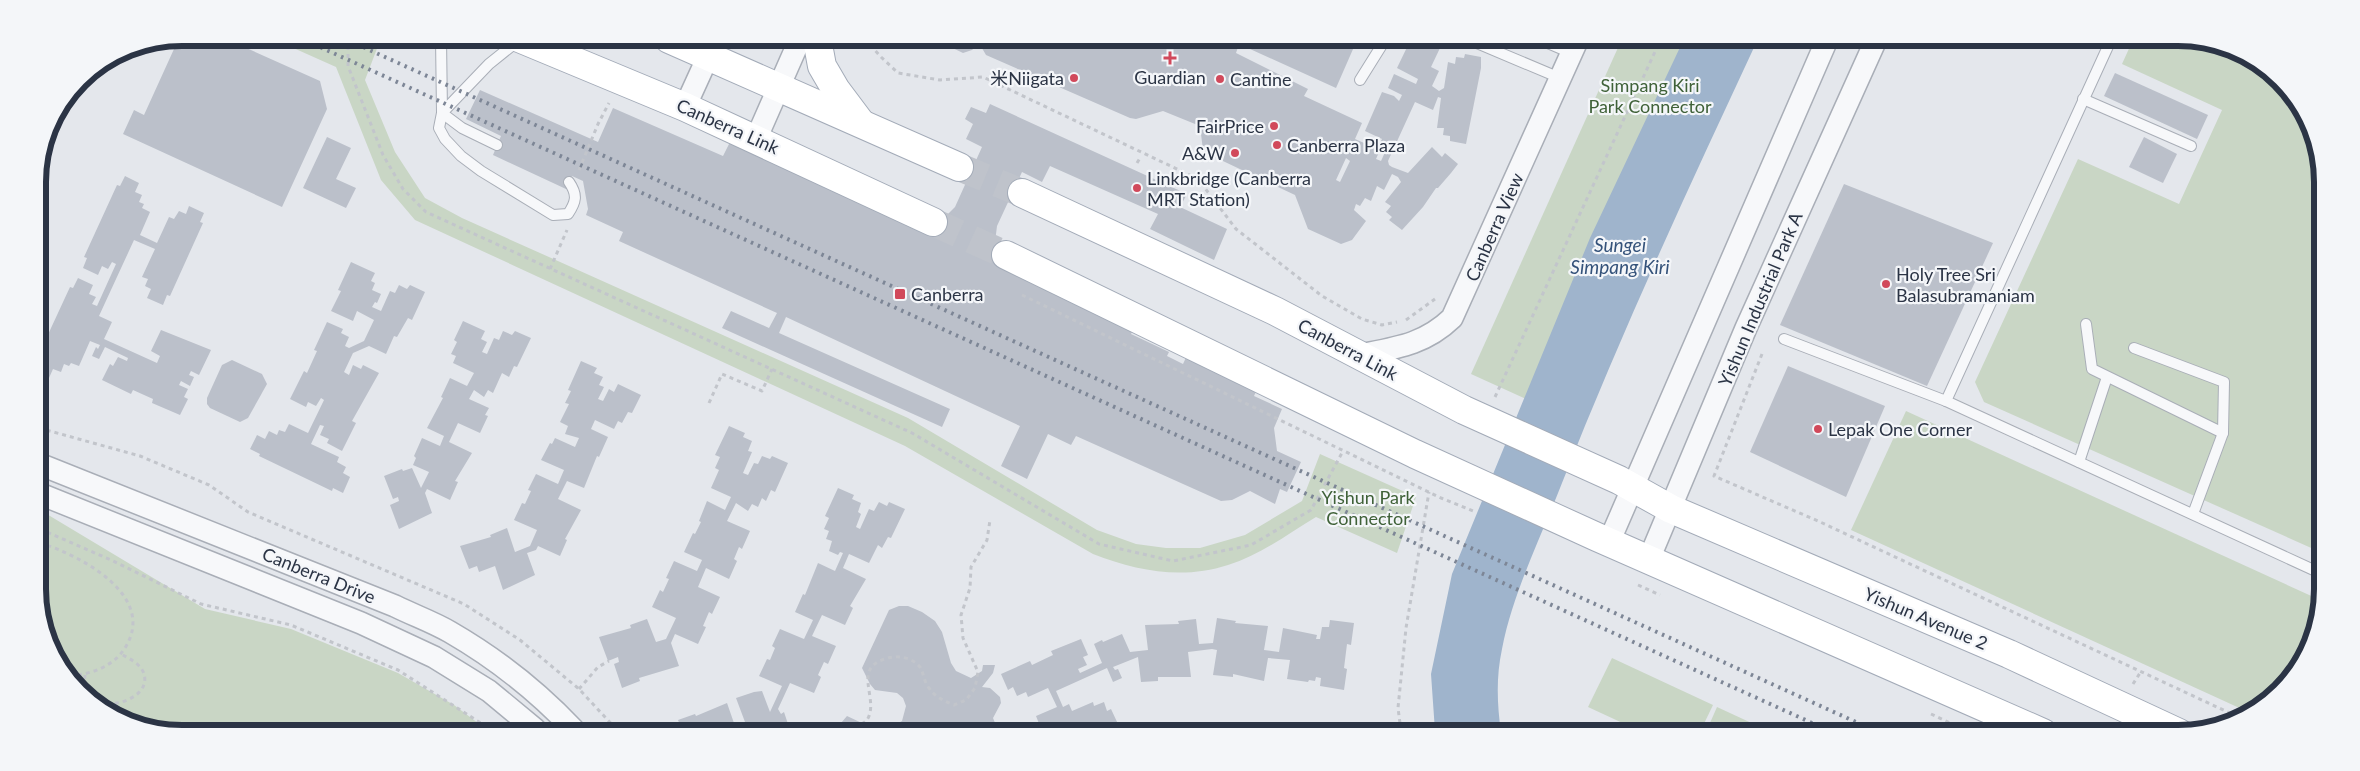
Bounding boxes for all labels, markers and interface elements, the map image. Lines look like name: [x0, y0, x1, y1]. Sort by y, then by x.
marker: Guardian: [1164, 52, 1176, 64]
place label: Guardian: [1134, 66, 1206, 88]
place label: 米Niigata: [990, 67, 1064, 89]
place label: Cantine: [1230, 68, 1292, 90]
marker: 米Niigata: [1068, 72, 1080, 84]
marker: Cantine: [1214, 73, 1226, 85]
park label: Simpang Kiri Park Connector: [1588, 74, 1712, 117]
street label: Canberra Link: [673, 94, 783, 159]
place label: FairPrice: [1196, 115, 1264, 137]
marker: FairPrice: [1268, 120, 1280, 132]
place label: Canberra Plaza: [1287, 134, 1405, 156]
marker: Canberra Plaza: [1271, 139, 1283, 151]
place label: A&W: [1182, 142, 1225, 164]
marker: A&W: [1229, 147, 1241, 159]
place label: Linkbridge (Canberra MRT Station): [1147, 167, 1311, 210]
street label: Canberra View: [1460, 169, 1528, 285]
marker: Linkbridge (Canberra MRT Station): [1131, 182, 1143, 194]
street label: Yishun Industrial Park A: [1713, 208, 1807, 390]
water label: Sungei Simpang Kiri: [1570, 233, 1670, 278]
place label: Holy Tree Sri Balasubramaniam: [1896, 263, 2035, 306]
marker: Holy Tree Sri Balasubramaniam: [1880, 278, 1892, 290]
place label: Canberra: [911, 283, 984, 305]
marker: Canberra: [893, 287, 907, 301]
street label: Canberra Link: [1294, 313, 1402, 385]
place label: Lepak One Corner: [1828, 418, 1972, 440]
marker: Lepak One Corner: [1812, 423, 1824, 435]
park label: Yishun Park Connector: [1321, 486, 1415, 529]
street label: Canberra Drive: [259, 542, 379, 608]
street label: Yishun Avenue 2: [1861, 582, 1991, 654]

